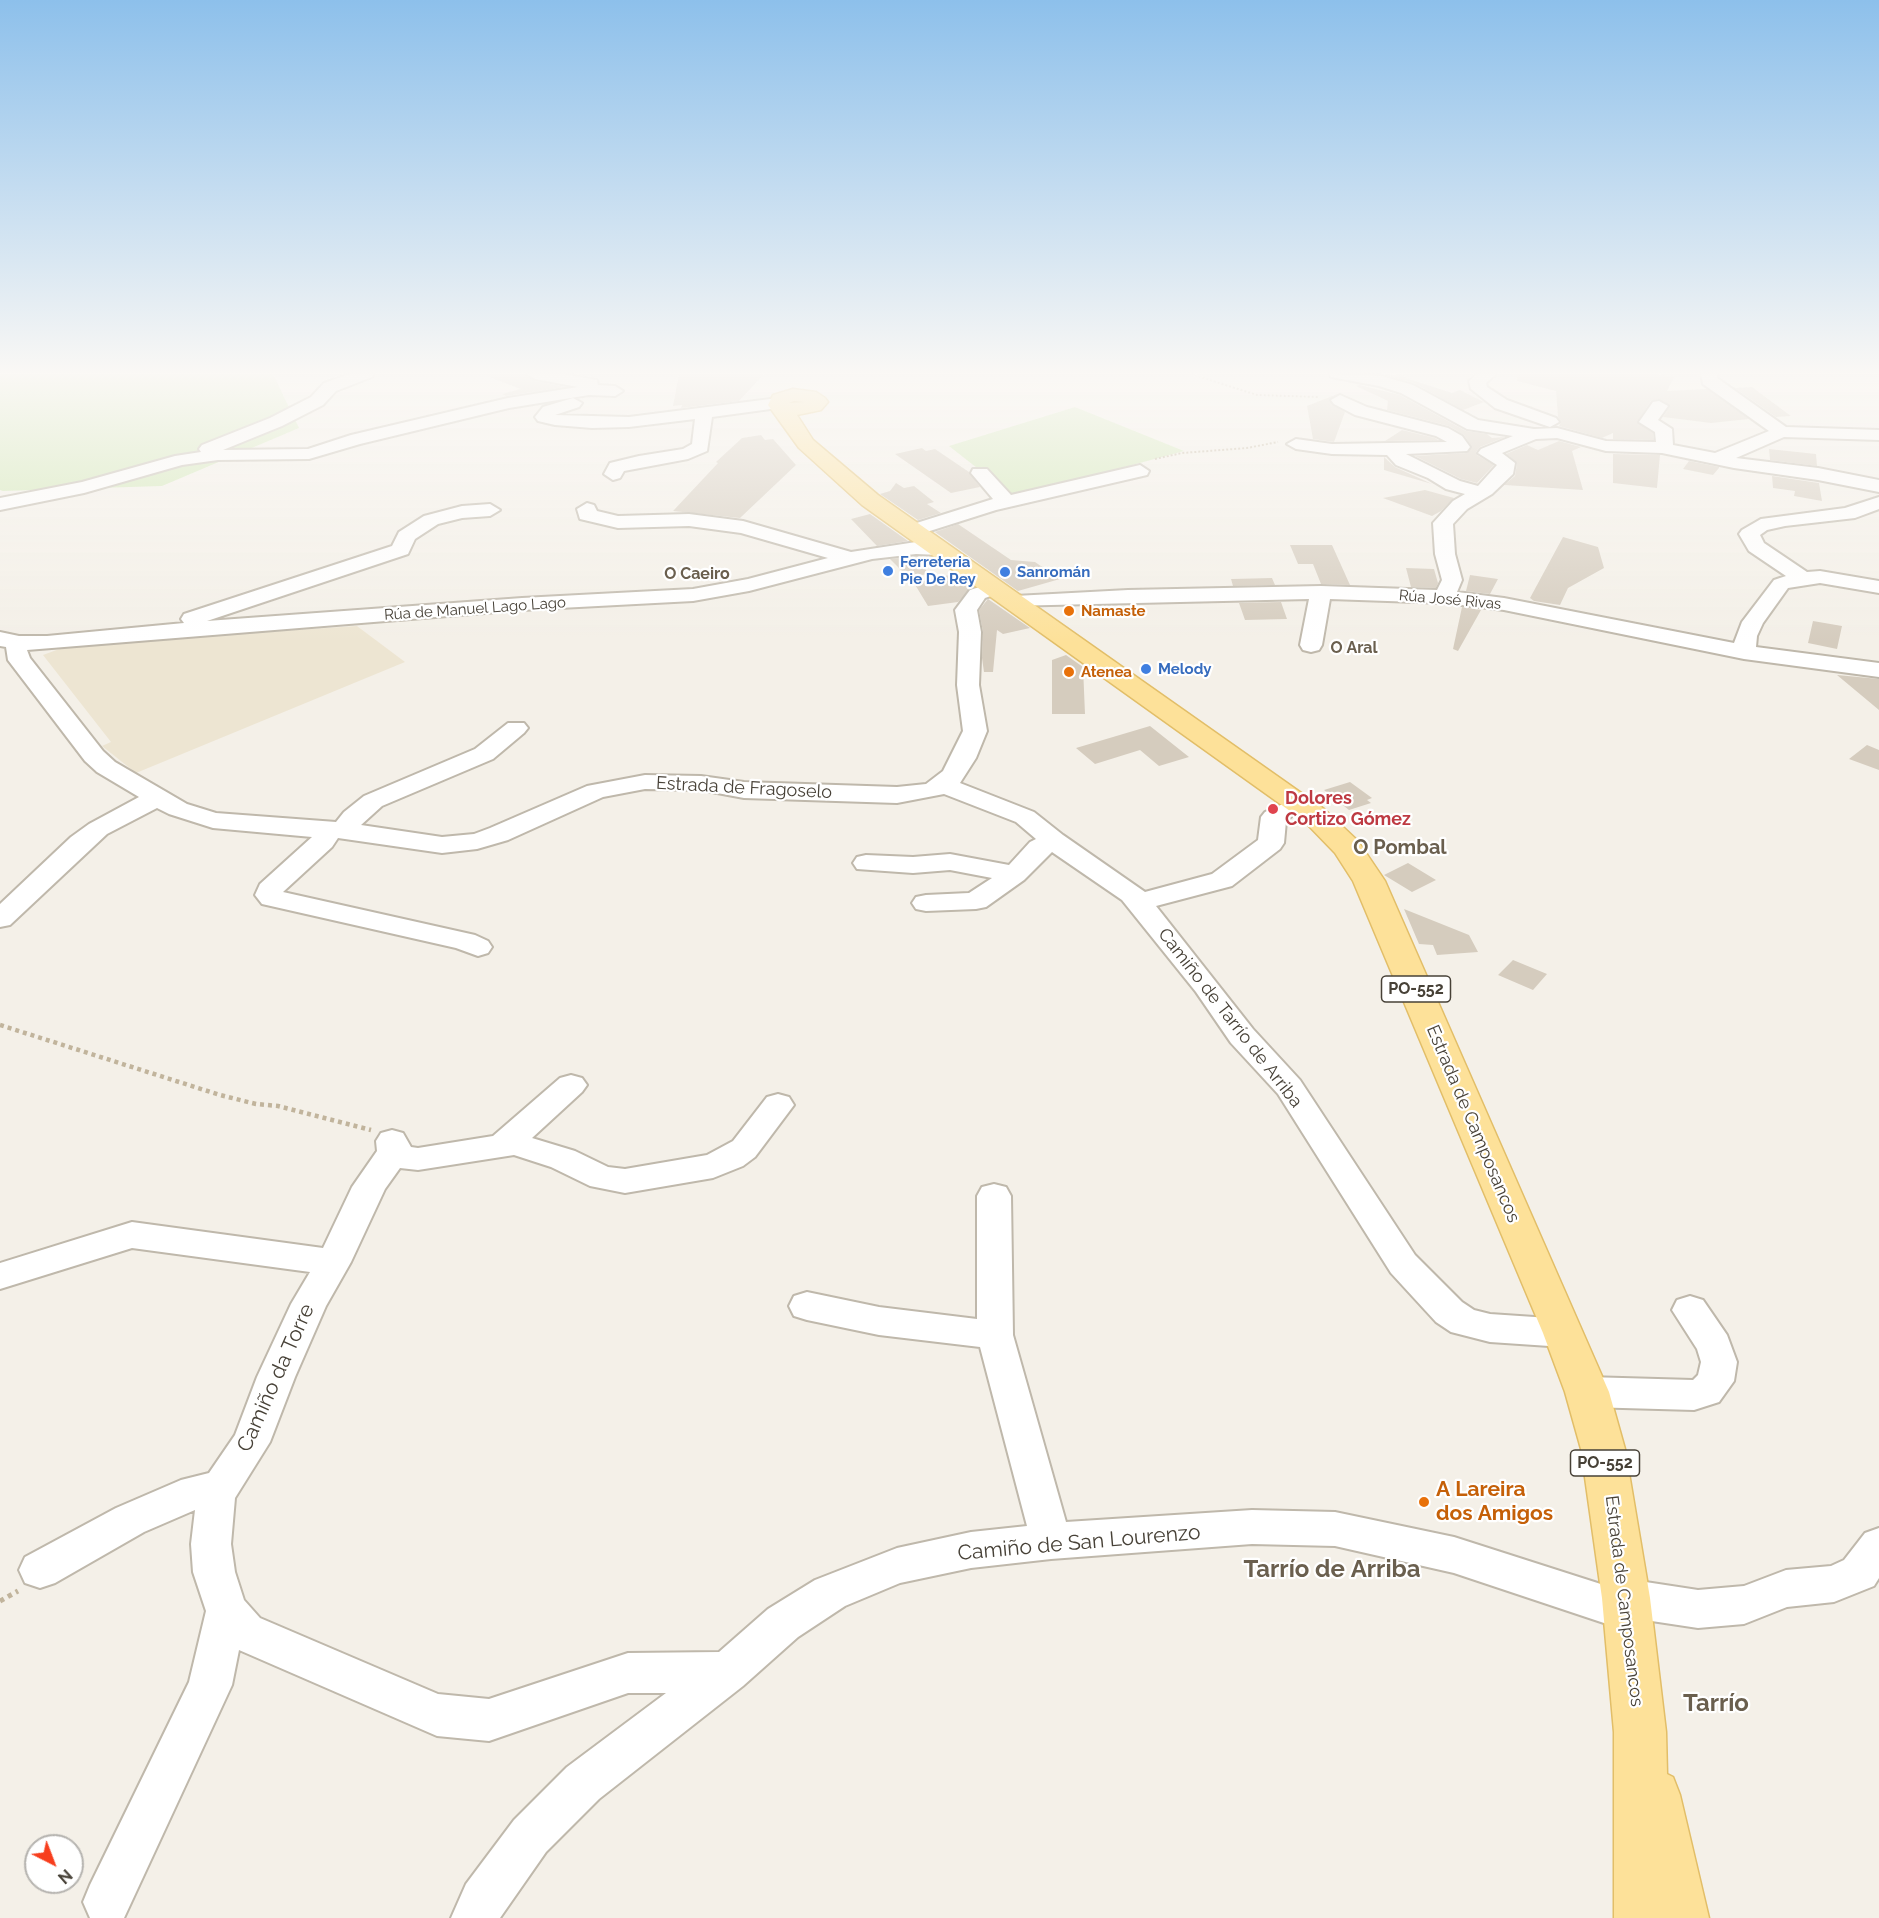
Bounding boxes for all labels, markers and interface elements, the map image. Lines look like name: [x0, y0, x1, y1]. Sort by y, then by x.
place label: Ferreteria Pie De Rey: [900, 553, 976, 588]
place label: Sanromán: [1017, 563, 1090, 581]
district label: O Caeiro: [664, 564, 730, 584]
marker: Ferreteria Pie De Rey: [881, 564, 895, 578]
marker: Sanromán: [998, 565, 1012, 579]
street label: Rúa José Rivas: [1398, 587, 1502, 613]
street label: Rúa de Manuel Lago Lago: [383, 594, 567, 624]
place label: Namaste: [1081, 602, 1146, 620]
marker: Namaste: [1062, 604, 1076, 618]
district label: O Aral: [1330, 638, 1378, 658]
place label: Melody: [1158, 660, 1212, 678]
marker: Melody: [1139, 662, 1153, 676]
place label: Atenea: [1081, 663, 1132, 681]
marker: Atenea: [1062, 665, 1076, 679]
street label: Estrada de Fragoselo: [655, 773, 833, 803]
place label: Dolores Cortizo Gómez: [1285, 788, 1411, 830]
marker: Dolores Cortizo Gómez: [1266, 802, 1280, 816]
district label: O Pombal: [1353, 836, 1447, 860]
street label: Camiño de Tarrío de Arriba: [1153, 924, 1307, 1112]
road number: PO-552: [1382, 976, 1450, 1002]
street label: Estrada de Camposancos: [1422, 1022, 1524, 1226]
street label: Camiño da Torre: [232, 1300, 320, 1456]
road number: PO-552: [1570, 1450, 1640, 1476]
place label: A Lareira dos Amigos: [1436, 1477, 1553, 1527]
street label: Estrada de Camposancos: [1600, 1494, 1648, 1708]
marker: A Lareira dos Amigos: [1417, 1495, 1431, 1509]
street label: Camiño de San Lourenzo: [957, 1520, 1201, 1566]
district label: Tarrío de Arriba: [1243, 1556, 1421, 1584]
district label: Tarrío: [1683, 1690, 1749, 1718]
north arrow: [24, 1834, 84, 1894]
text: N: [54, 1865, 76, 1887]

